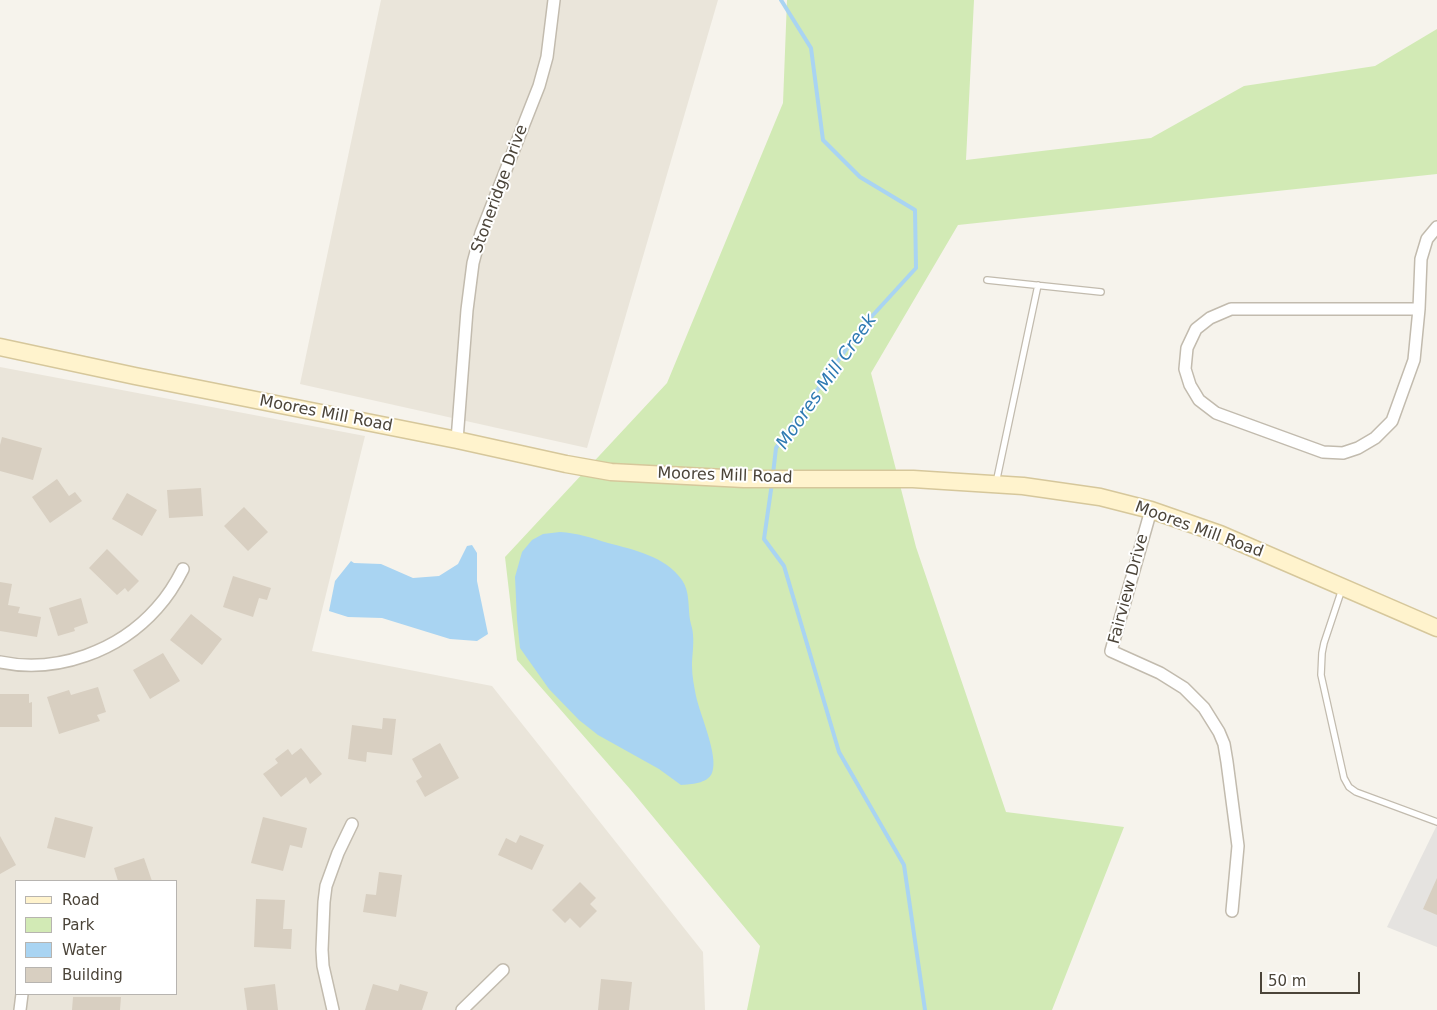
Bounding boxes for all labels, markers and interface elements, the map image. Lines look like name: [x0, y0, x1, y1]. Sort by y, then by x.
street label: Stoneridge Drive: [468, 122, 532, 256]
water label: Moores Mill Creek: [772, 310, 882, 454]
street label: Moores Mill Road: [258, 392, 394, 436]
street label: Moores Mill Road: [657, 464, 793, 488]
street label: Moores Mill Road: [1132, 498, 1266, 562]
street label: Fairview Drive: [1105, 532, 1153, 646]
legend: [15, 880, 178, 995]
text: Road: [62, 891, 100, 909]
text: Park: [62, 916, 94, 934]
text: Water: [62, 941, 106, 959]
scale bar: [1262, 962, 1362, 994]
text: Building: [62, 966, 123, 984]
text: 50 m: [1268, 972, 1306, 990]

